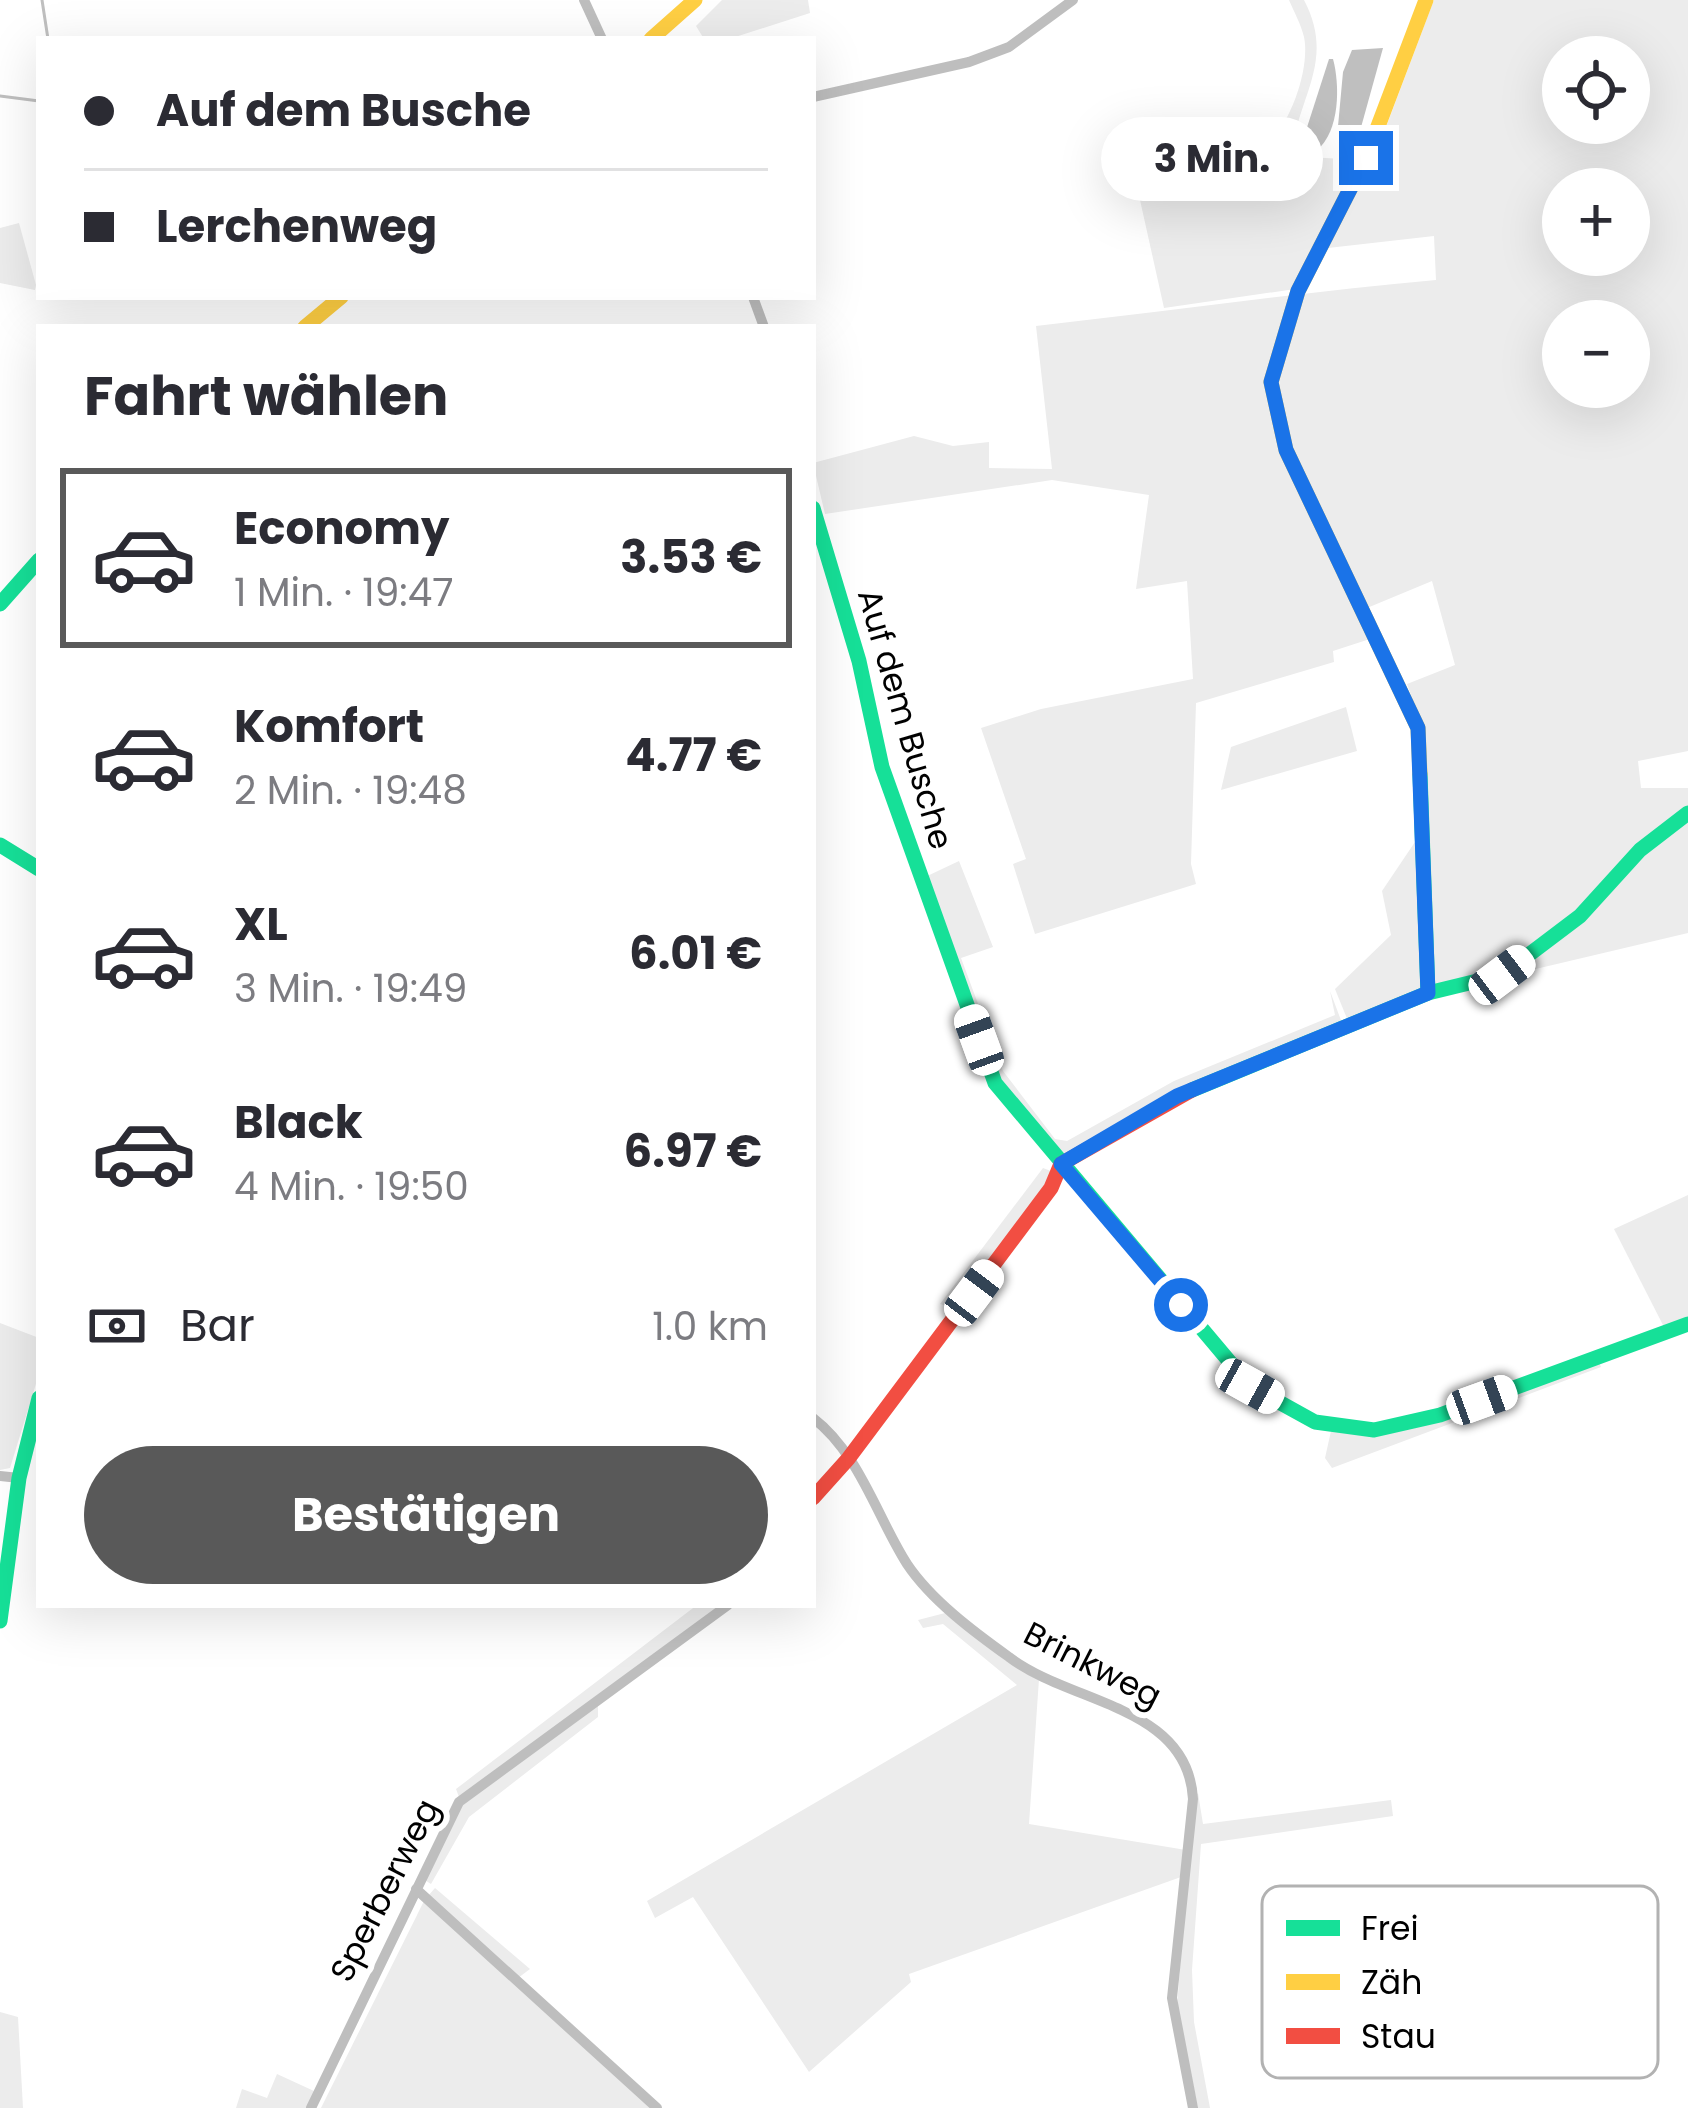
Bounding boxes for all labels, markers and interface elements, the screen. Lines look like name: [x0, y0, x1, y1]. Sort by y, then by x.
map controls: [1542, 36, 1650, 408]
button: locate: [1542, 36, 1650, 144]
text: Auf dem Busche: [156, 79, 531, 142]
callout: 3 Min.: [1102, 116, 1324, 200]
text: 3 Min.: [1154, 131, 1270, 186]
route end: [1339, 131, 1393, 185]
button: +: [1542, 168, 1650, 276]
text: Lerchenweg: [156, 195, 437, 258]
button: −: [1542, 300, 1650, 408]
text: Fahrt wählen: [84, 358, 449, 434]
text: Economy: [234, 497, 449, 560]
icon: car: [90, 504, 198, 612]
text: 3.53 €: [620, 526, 762, 589]
text: 1 Min. · 19:47: [234, 565, 454, 620]
street label: Auf dem Busche: [846, 583, 965, 855]
text: Komfort: [234, 695, 424, 758]
icon: car: [90, 702, 198, 810]
text: 4.77 €: [625, 724, 762, 787]
text: 2 Min. · 19:48: [234, 763, 467, 818]
text: XL: [234, 893, 288, 956]
icon: car: [90, 900, 198, 1008]
text: 6.01 €: [629, 922, 762, 985]
car: [1462, 939, 1542, 1011]
text: 3 Min. · 19:49: [234, 961, 467, 1016]
car: [950, 1000, 1008, 1080]
text: Black: [234, 1091, 363, 1154]
icon: car: [90, 1098, 198, 1206]
text: 6.97 €: [624, 1120, 762, 1183]
text: 4 Min. · 19:50: [234, 1159, 469, 1214]
car: [938, 1253, 1010, 1333]
route start: [1154, 1278, 1208, 1332]
icon: cash: [84, 1293, 150, 1359]
text: Bar: [180, 1294, 255, 1357]
text: 1.0 km: [652, 1299, 768, 1354]
car: [1210, 1353, 1290, 1419]
car: [1442, 1371, 1522, 1429]
button: Bestätigen: [84, 1446, 768, 1584]
street label: Brinkweg: [1016, 1610, 1170, 1719]
street label: Sperberweg: [318, 1791, 451, 1990]
legend: [1262, 1886, 1658, 2078]
text: Frei: [1361, 1905, 1419, 1952]
text: Zäh: [1361, 1959, 1422, 2006]
text: Stau: [1361, 2013, 1436, 2060]

